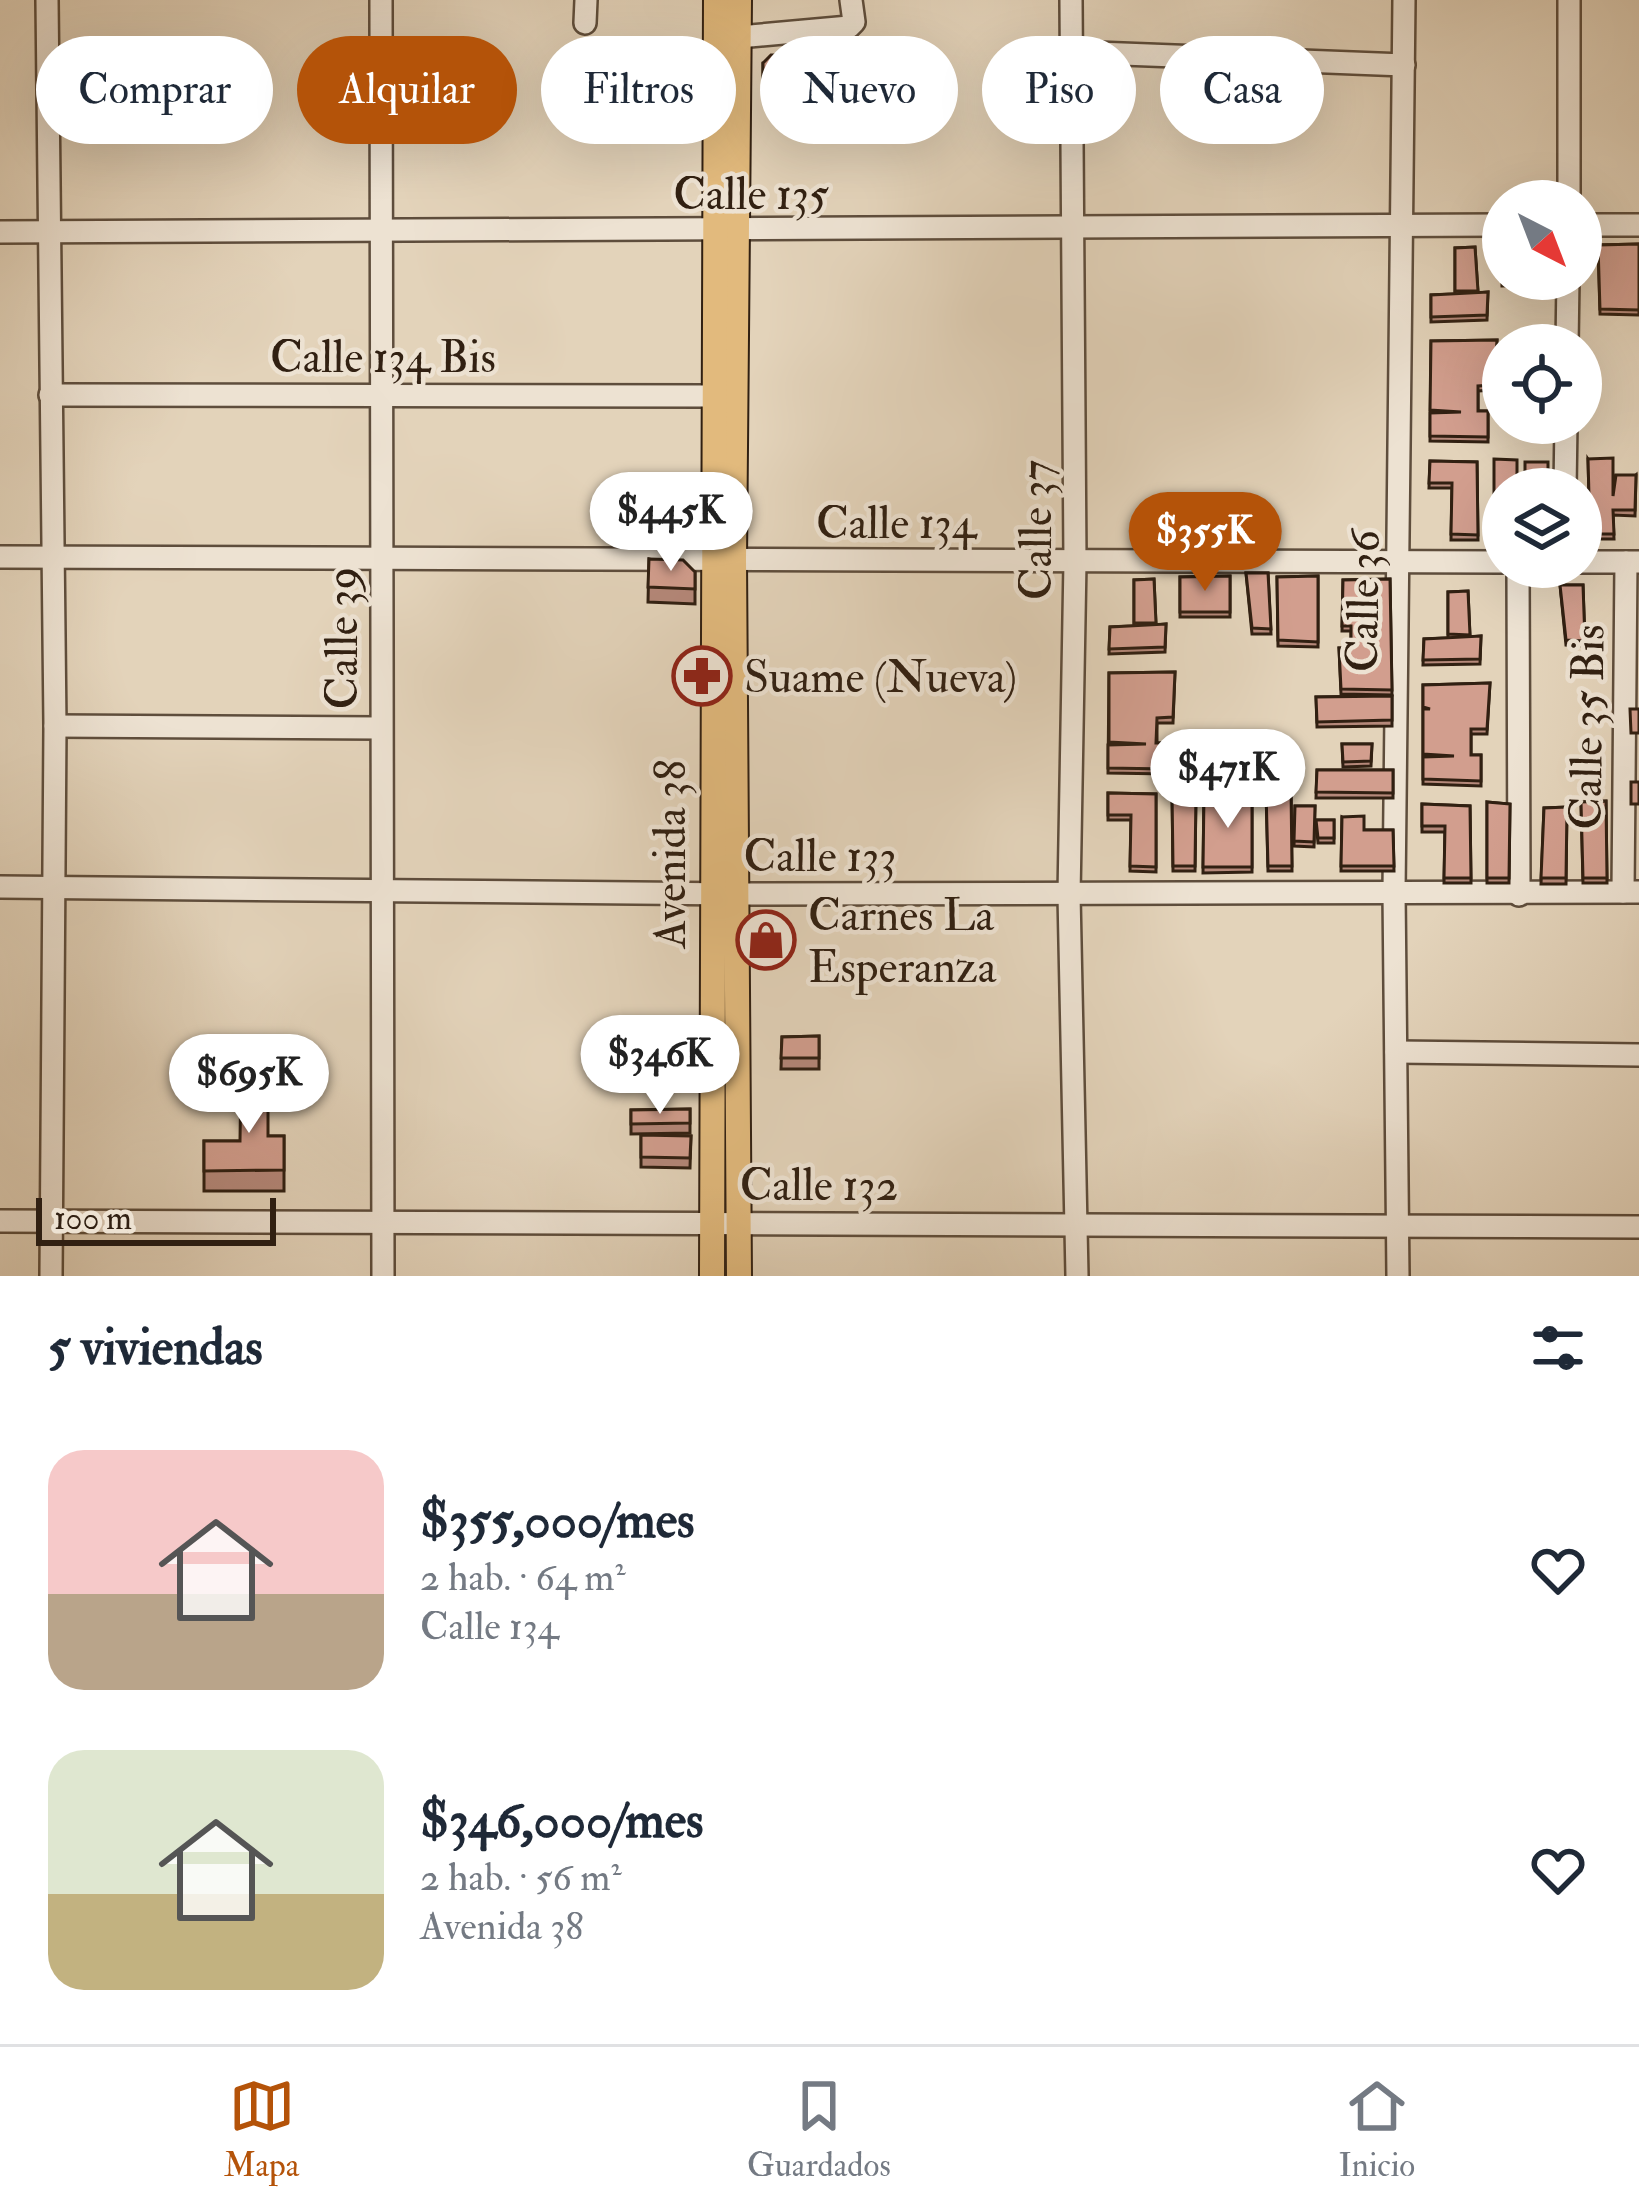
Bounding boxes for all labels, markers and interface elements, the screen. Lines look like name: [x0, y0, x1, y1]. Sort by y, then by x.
chip: Comprar: [36, 36, 273, 144]
chip: Alquilar: [297, 36, 517, 144]
chip: Filtros: [541, 36, 736, 144]
chip: Nuevo: [760, 36, 958, 144]
chip: Piso: [982, 36, 1136, 144]
chip: Casa: [1160, 36, 1324, 144]
street label: Calle 135: [673, 167, 829, 223]
north arrow: [1482, 180, 1602, 300]
map controls: [1482, 180, 1602, 588]
button: locate: [1482, 324, 1602, 444]
street label: Calle 134 Bis: [270, 330, 496, 386]
street label: Calle 37: [1009, 460, 1065, 600]
button: layers: [1482, 468, 1602, 588]
pin: $445K: [587, 472, 755, 574]
text: $445K: [617, 486, 725, 535]
pin: $355K: [1121, 492, 1289, 594]
street label: Calle 134: [816, 496, 978, 552]
text: $355K: [1156, 506, 1254, 555]
street label: Calle 36: [1335, 527, 1393, 673]
street label: Calle 39: [315, 567, 371, 709]
street label: Calle 35 Bis: [1558, 624, 1618, 830]
pharmacy icon: Suame (Nueva): [671, 645, 733, 707]
place label: Suame (Nueva): [744, 650, 1017, 706]
pin: $471K: [1144, 729, 1312, 831]
text: $471K: [1177, 743, 1279, 792]
street label: Avenida 38: [643, 760, 699, 949]
street label: Calle 133: [743, 829, 897, 885]
place label: Carnes La Esperanza: [808, 888, 997, 996]
shop icon: Carnes La Esperanza: [735, 909, 797, 971]
pin: $346K: [576, 1015, 744, 1117]
text: $346K: [608, 1029, 712, 1078]
pin: $695K: [165, 1034, 333, 1136]
text: $695K: [196, 1048, 302, 1097]
street label: Calle 132: [740, 1158, 898, 1214]
scale bar: [36, 1192, 276, 1245]
text: 100 m: [54, 1198, 132, 1239]
icon: filters: [1525, 1315, 1591, 1381]
text: 5 viviendas: [48, 1316, 263, 1380]
text: $355,000/mes: [420, 1489, 694, 1553]
icon: home: [144, 1498, 288, 1642]
icon: heart: [1525, 1537, 1591, 1603]
text: 2 hab. · 64 m²: [420, 1553, 625, 1602]
text: Calle 134: [420, 1602, 559, 1651]
text: $346,000/mes: [420, 1789, 704, 1853]
icon: home: [144, 1798, 288, 1942]
icon: heart: [1525, 1837, 1591, 1903]
text: 2 hab. · 56 m²: [420, 1853, 621, 1902]
text: Avenida 38: [420, 1902, 584, 1951]
tab: Mapa: [224, 2073, 299, 2186]
tab: Guardados: [747, 2073, 891, 2186]
tab: Inicio: [1338, 2073, 1415, 2186]

